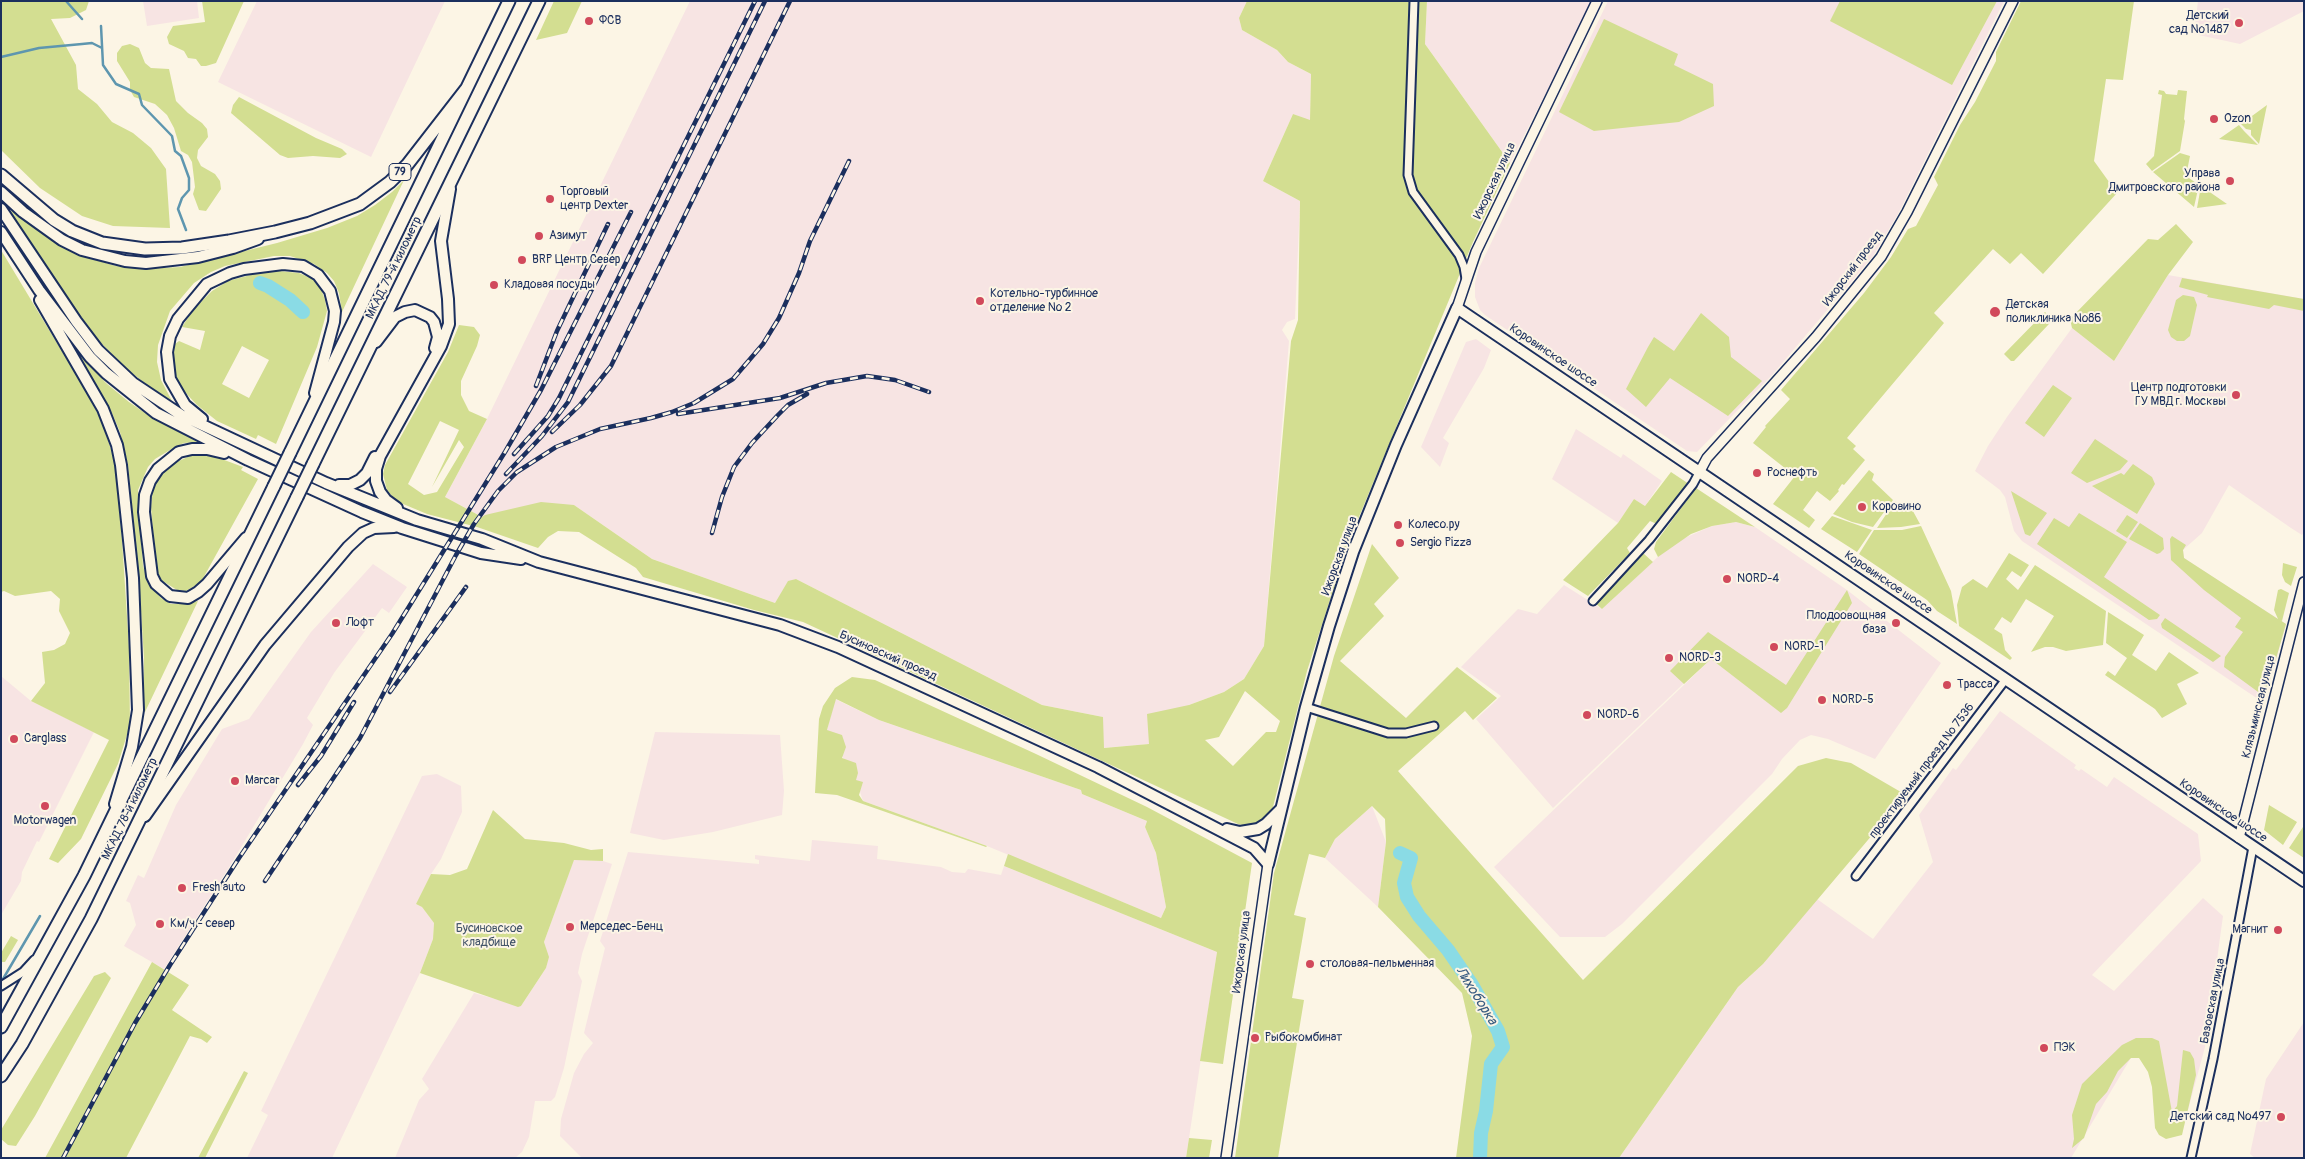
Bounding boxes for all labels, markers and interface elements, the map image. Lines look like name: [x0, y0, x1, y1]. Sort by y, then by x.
place label: Детский сад №1487: [2169, 9, 2229, 37]
place label: ФСВ: [599, 14, 621, 28]
marker: ФСВ: [583, 15, 595, 27]
marker: Детский сад №1487: [2233, 17, 2245, 29]
place label: Ozon: [2224, 112, 2251, 126]
marker: Ozon: [2208, 113, 2220, 125]
street label: Ижорская улица: [1471, 140, 1519, 222]
road number: 79: [389, 163, 411, 180]
place label: Управа Дмитровского района: [2109, 167, 2220, 195]
marker: Управа Дмитровского района: [2224, 175, 2236, 187]
place label: Торговый центр Dexter: [560, 185, 628, 213]
marker: Торговый центр Dexter: [544, 193, 556, 205]
street label: МКАД, 79-й километр: [363, 215, 425, 321]
place label: Азимут: [549, 229, 587, 243]
street label: Ижорский проезд: [1820, 229, 1886, 309]
marker: Азимут: [533, 230, 545, 242]
place label: BRP Центр Север: [532, 253, 620, 267]
marker: BRP Центр Север: [516, 254, 528, 266]
place label: Кладовая посуды: [504, 278, 595, 292]
marker: Кладовая посуды: [488, 279, 500, 291]
place label: Котельно-турбинное отделение № 2: [990, 287, 1098, 315]
marker: Котельно-турбинное отделение № 2: [974, 295, 986, 307]
place label: Детская поликлиника №86: [2006, 298, 2101, 326]
marker: Детская поликлиника №86: [1988, 305, 2002, 319]
street label: Коровинское шоссе: [1506, 321, 1600, 391]
place label: Центр подготовки ГУ МВД г. Москвы: [2131, 381, 2226, 409]
marker: Центр подготовки ГУ МВД г. Москвы: [2230, 389, 2242, 401]
place label: Роснефть: [1767, 466, 1817, 480]
marker: Роснефть: [1751, 467, 1763, 479]
place label: Коровино: [1872, 500, 1921, 514]
marker: Коровино: [1856, 501, 1868, 513]
street label: Ижорская улица: [1319, 515, 1361, 597]
place label: Колесо.ру: [1408, 518, 1460, 532]
marker: Колесо.ру: [1392, 519, 1404, 531]
place label: Sergio Pizza: [1410, 536, 1471, 550]
marker: Sergio Pizza: [1394, 537, 1406, 549]
street label: Коровинское шоссе: [1841, 548, 1935, 618]
place label: NORD-4: [1737, 572, 1779, 586]
marker: NORD-4: [1721, 573, 1733, 585]
place label: Плодоовощная база: [1807, 609, 1886, 637]
place label: Лофт: [346, 616, 374, 630]
marker: Лофт: [330, 617, 342, 629]
marker: Плодоовощная база: [1890, 617, 1902, 629]
street label: Бусиновский проезд: [837, 628, 939, 684]
place label: NORD-1: [1784, 640, 1824, 654]
marker: NORD-1: [1768, 641, 1780, 653]
place label: NORD-3: [1679, 651, 1721, 665]
marker: NORD-3: [1663, 652, 1675, 664]
street label: Клязьминская улица: [2239, 654, 2279, 760]
place label: Трасса: [1957, 678, 1993, 692]
marker: Трасса: [1941, 679, 1953, 691]
place label: NORD-5: [1832, 693, 1874, 707]
marker: NORD-5: [1816, 694, 1828, 706]
street label: проектируемый проезд № 7536: [1866, 700, 1978, 842]
place label: NORD-6: [1597, 708, 1639, 722]
marker: NORD-6: [1581, 709, 1593, 721]
place label: Carglass: [24, 732, 66, 746]
marker: Carglass: [8, 733, 20, 745]
street label: МКАД, 78-й километр: [99, 756, 161, 862]
place label: Marcar: [245, 774, 279, 788]
marker: Marcar: [229, 775, 241, 787]
street label: Коровинское шоссе: [2176, 776, 2270, 846]
marker: Motorwagen: [39, 800, 51, 812]
place label: Motorwagen: [14, 814, 76, 828]
place label: Fresh auto: [192, 881, 245, 895]
marker: Fresh auto: [176, 882, 188, 894]
street label: Ижорская улица: [1230, 910, 1254, 994]
place label: Км/ч - север: [170, 917, 235, 931]
marker: Км/ч - север: [154, 918, 166, 930]
place label: Мерседес-Бенц: [580, 920, 663, 934]
marker: Мерседес-Бенц: [564, 921, 576, 933]
park label: Бусиновское кладбище: [456, 922, 522, 950]
place label: Магнит: [2232, 923, 2268, 937]
marker: Магнит: [2272, 924, 2284, 936]
place label: столовая-пельменная: [1320, 957, 1434, 971]
street label: Базовская улица: [2198, 957, 2228, 1045]
marker: столовая-пельменная: [1304, 958, 1316, 970]
water label: Лихоборка: [1452, 964, 1500, 1028]
place label: Рыбокомбинат: [1265, 1031, 1342, 1045]
marker: Рыбокомбинат: [1249, 1032, 1261, 1044]
place label: ПЭК: [2054, 1041, 2075, 1055]
marker: ПЭК: [2038, 1042, 2050, 1054]
place label: Детский сад №497: [2170, 1110, 2271, 1124]
marker: Детский сад №497: [2275, 1111, 2287, 1123]

